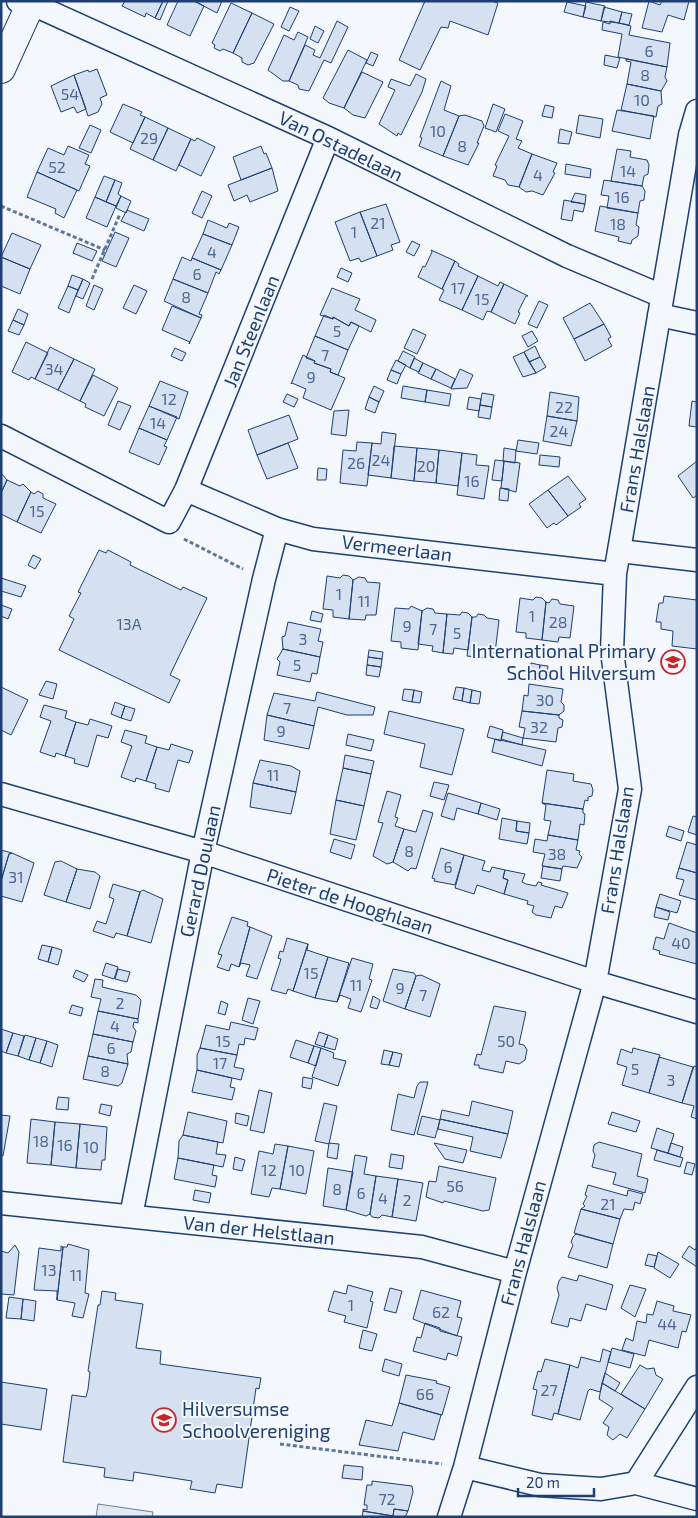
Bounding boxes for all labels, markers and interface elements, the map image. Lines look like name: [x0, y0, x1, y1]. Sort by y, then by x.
house number: 6: [644, 41, 654, 60]
house number: 8: [640, 65, 650, 84]
house number: 54: [61, 84, 79, 103]
house number: 10: [634, 90, 650, 109]
street label: Van Ostadelaan: [275, 106, 407, 186]
house number: 10: [430, 121, 446, 140]
house number: 29: [140, 128, 158, 147]
house number: 8: [457, 136, 467, 155]
house number: 52: [48, 157, 66, 176]
house number: 14: [620, 161, 636, 180]
house number: 4: [533, 165, 543, 184]
house number: 16: [614, 187, 630, 206]
house number: 21: [370, 213, 386, 232]
house number: 18: [610, 214, 626, 233]
house number: 1: [351, 222, 357, 241]
house number: 4: [207, 242, 217, 261]
house number: 6: [192, 264, 202, 283]
street label: Jan Steenlaan: [218, 271, 283, 390]
house number: 17: [451, 278, 465, 297]
house number: 8: [181, 287, 191, 306]
house number: 15: [475, 289, 489, 308]
house number: 5: [333, 321, 341, 340]
house number: 7: [321, 345, 329, 364]
house number: 34: [45, 359, 64, 378]
house number: 9: [306, 367, 316, 386]
street label: Frans Halslaan: [614, 383, 659, 514]
house number: 12: [161, 389, 177, 408]
house number: 22: [555, 397, 573, 416]
house number: 14: [150, 413, 166, 432]
house number: 24: [550, 421, 569, 440]
house number: 24: [372, 450, 391, 469]
house number: 26: [347, 453, 365, 472]
house number: 20: [417, 456, 435, 475]
house number: 16: [464, 471, 480, 490]
house number: 15: [30, 501, 44, 520]
street label: Vermeerlaan: [341, 529, 453, 566]
house number: 1: [336, 584, 342, 603]
house number: 11: [358, 591, 370, 610]
house number: 1: [529, 606, 535, 625]
house number: 28: [549, 612, 567, 631]
house number: 13A: [116, 614, 142, 633]
house number: 9: [402, 616, 412, 635]
house number: 7: [429, 619, 437, 638]
house number: 5: [453, 623, 461, 642]
house number: 3: [299, 629, 307, 648]
place label: International Primary School Hilversum: [472, 639, 656, 684]
school or university icon: International Primary School Hilversum: [660, 649, 686, 675]
house number: 5: [293, 655, 301, 674]
house number: 30: [536, 690, 554, 709]
house number: 7: [283, 698, 291, 717]
house number: 32: [530, 717, 548, 736]
house number: 9: [276, 721, 286, 740]
house number: 11: [267, 765, 279, 784]
street label: Frans Halslaan: [595, 784, 638, 915]
street label: Gerard Doulaan: [174, 803, 225, 939]
house number: 8: [404, 841, 414, 860]
house number: 38: [548, 844, 566, 863]
house number: 6: [443, 857, 453, 876]
street label: Pieter de Hooghlaan: [264, 863, 436, 938]
house number: 31: [8, 867, 24, 886]
house number: 40: [671, 933, 691, 952]
house number: 15: [304, 963, 318, 982]
house number: 11: [350, 975, 362, 994]
house number: 9: [395, 978, 405, 997]
house number: 7: [419, 985, 427, 1004]
house number: 2: [116, 993, 125, 1012]
house number: 4: [110, 1016, 120, 1035]
house number: 15: [216, 1031, 230, 1050]
house number: 50: [497, 1031, 515, 1050]
house number: 6: [106, 1038, 116, 1057]
house number: 17: [213, 1053, 227, 1072]
house number: 5: [631, 1059, 639, 1078]
house number: 8: [100, 1061, 110, 1080]
house number: 3: [667, 1070, 675, 1089]
house number: 18: [33, 1131, 49, 1150]
house number: 16: [57, 1135, 73, 1154]
house number: 10: [83, 1137, 99, 1156]
house number: 12: [261, 1160, 277, 1179]
house number: 10: [289, 1160, 305, 1179]
house number: 56: [446, 1176, 464, 1195]
street label: Frans Halslaan: [495, 1178, 550, 1308]
house number: 8: [332, 1179, 342, 1198]
house number: 6: [356, 1183, 366, 1202]
house number: 4: [378, 1188, 388, 1207]
house number: 2: [403, 1190, 412, 1209]
house number: 21: [600, 1194, 616, 1213]
street label: Van der Helstlaan: [182, 1210, 336, 1249]
house number: 13: [41, 1260, 57, 1279]
house number: 11: [70, 1265, 82, 1284]
house number: 1: [348, 1295, 354, 1314]
house number: 62: [432, 1302, 450, 1321]
house number: 44: [657, 1314, 677, 1333]
house number: 27: [540, 1380, 558, 1399]
house number: 66: [416, 1384, 434, 1403]
place label: Hilversumse Schoolvereniging: [182, 1397, 331, 1442]
school or university icon: Hilversumse Schoolvereniging: [151, 1407, 177, 1433]
scale bar: [518, 1466, 594, 1498]
text: 20 m: [526, 1473, 560, 1491]
house number: 72: [378, 1489, 396, 1508]

